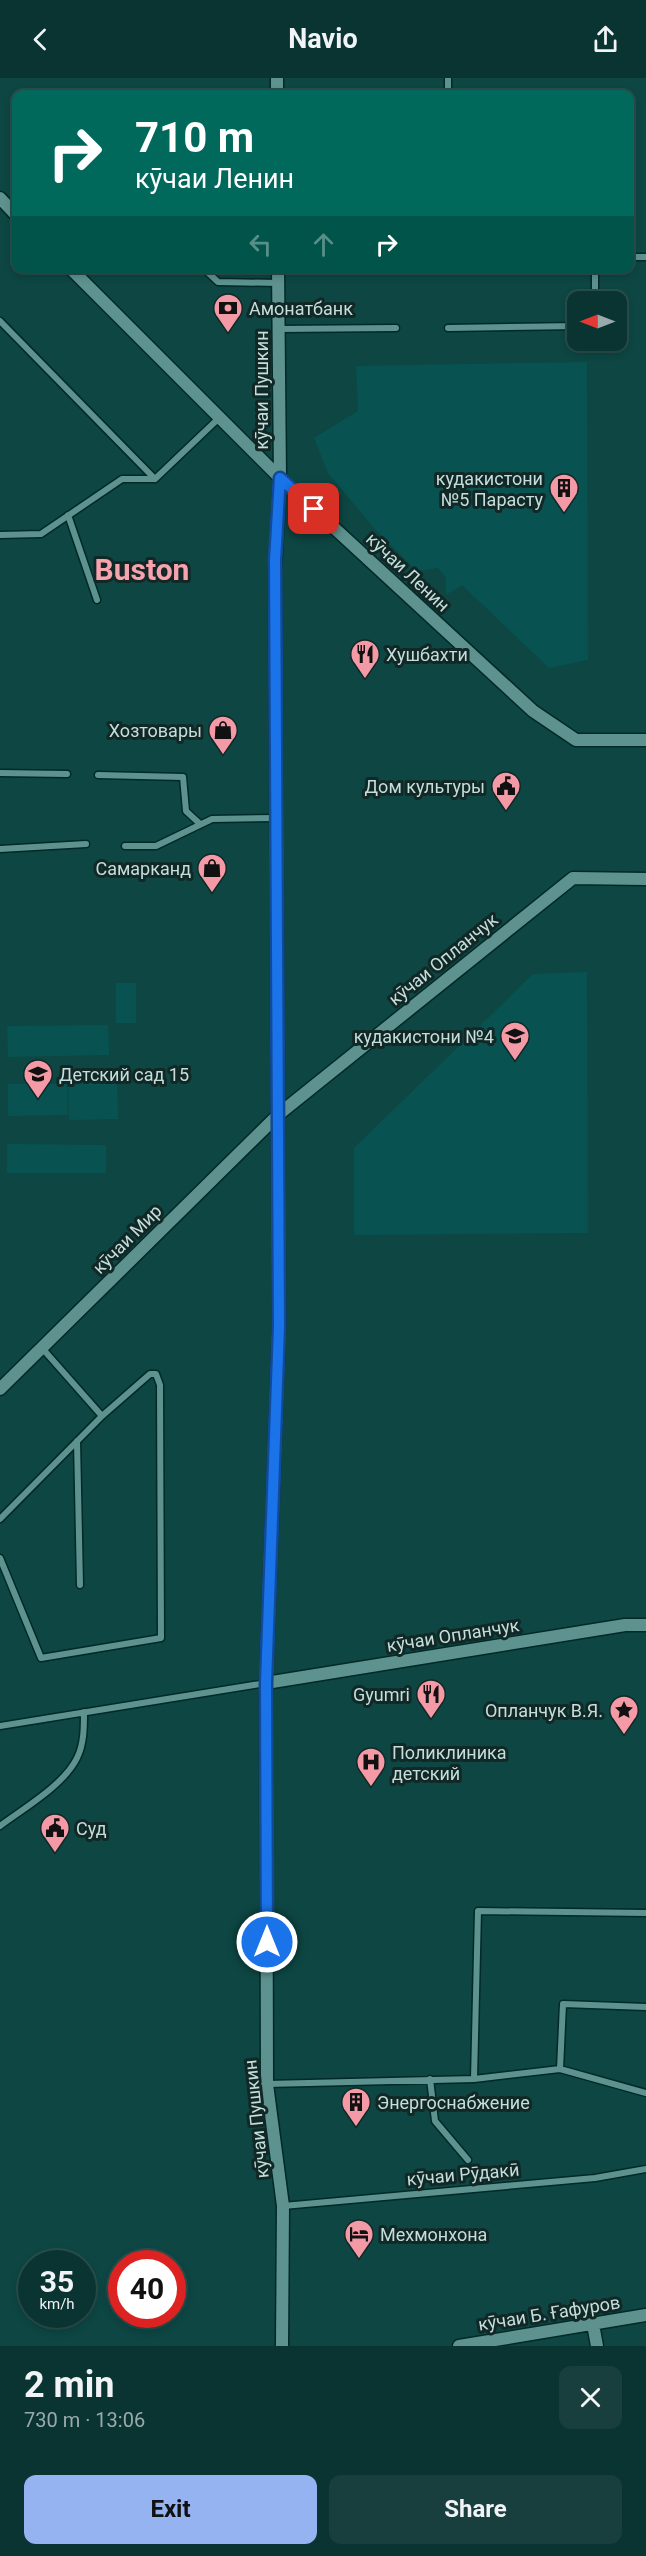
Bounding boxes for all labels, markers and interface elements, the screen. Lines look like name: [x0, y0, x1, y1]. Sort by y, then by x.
icon: back: [24, 23, 57, 56]
text: Navio: [288, 23, 358, 55]
icon: share: [589, 23, 622, 56]
text: 710 m: [135, 113, 254, 162]
icon: right: [36, 114, 114, 192]
text: кӯчаи Ленин: [135, 163, 294, 195]
icon: left: [244, 228, 277, 261]
icon: ahead: [307, 228, 340, 261]
icon: right: [370, 228, 403, 261]
north arrow: [567, 291, 627, 351]
map controls: [567, 291, 627, 351]
bank icon: Амонатбанк: [212, 292, 244, 334]
place label: Амонатбанк: [249, 298, 353, 319]
street label: кӯчаи Пушкин: [251, 330, 272, 450]
place label: кудакистони №5 Парасту: [436, 468, 543, 510]
building icon: кудакистони №5 Парасту: [548, 472, 580, 514]
pin: [288, 483, 339, 534]
icon: arrive: [297, 492, 330, 525]
street label: кӯчаи Ленин: [362, 528, 454, 616]
district label: Buston: [95, 552, 189, 587]
restaurant icon: Хушбахти: [349, 638, 381, 680]
place label: Хушбахти: [386, 644, 468, 665]
shop icon: Хозтовары: [207, 714, 239, 756]
place label: Хозтовары: [109, 720, 202, 741]
public building icon: Дом культуры: [490, 770, 522, 812]
place label: Дом культуры: [365, 776, 485, 797]
shop icon: Самарканд: [196, 852, 228, 894]
place label: Самарканд: [95, 858, 191, 879]
street label: кӯчаи Опланчук: [384, 908, 502, 1009]
school or university icon: кудакистони №4: [499, 1020, 531, 1062]
place label: кудакистони №4: [354, 1026, 494, 1047]
school or university icon: Детский сад 15: [22, 1058, 54, 1100]
place label: Детский сад 15: [59, 1064, 189, 1085]
street label: кӯчаи Мир: [88, 1200, 166, 1278]
street label: кӯчаи Опланчук: [385, 1614, 521, 1656]
restaurant icon: Gyumri: [415, 1678, 447, 1720]
place label: Gyumri: [353, 1684, 410, 1705]
place icon: Опланчук В.Я.: [608, 1694, 640, 1736]
place label: Опланчук В.Я.: [485, 1700, 603, 1721]
place label: Поликлиника детский: [392, 1742, 507, 1784]
hospital icon: Поликлиника детский: [355, 1746, 387, 1788]
public building icon: Суд: [39, 1812, 71, 1854]
place label: Суд: [76, 1818, 107, 1839]
position arrow: [235, 1910, 299, 1974]
street label: кӯчаи Пушкин: [239, 2059, 273, 2179]
building icon: Энергоснабжение: [340, 2086, 372, 2128]
place label: Энергоснабжение: [377, 2092, 530, 2113]
street label: кӯчаи Рӯдакӣ: [406, 2159, 520, 2189]
hotel icon: Мехмонхона: [343, 2218, 375, 2260]
place label: Мехмонхона: [380, 2224, 487, 2245]
speed limit sign: 40: [108, 2250, 186, 2328]
text: 35: [40, 2264, 74, 2299]
street label: кӯчаи Б. Ғафуров: [477, 2291, 621, 2335]
text: km/h: [39, 2295, 75, 2313]
text: 2 min: [24, 2364, 115, 2406]
button: close: [559, 2366, 622, 2429]
text: 730 m · 13:06: [24, 2408, 145, 2432]
button: Exit: [24, 2475, 317, 2544]
button: Share: [329, 2475, 622, 2544]

